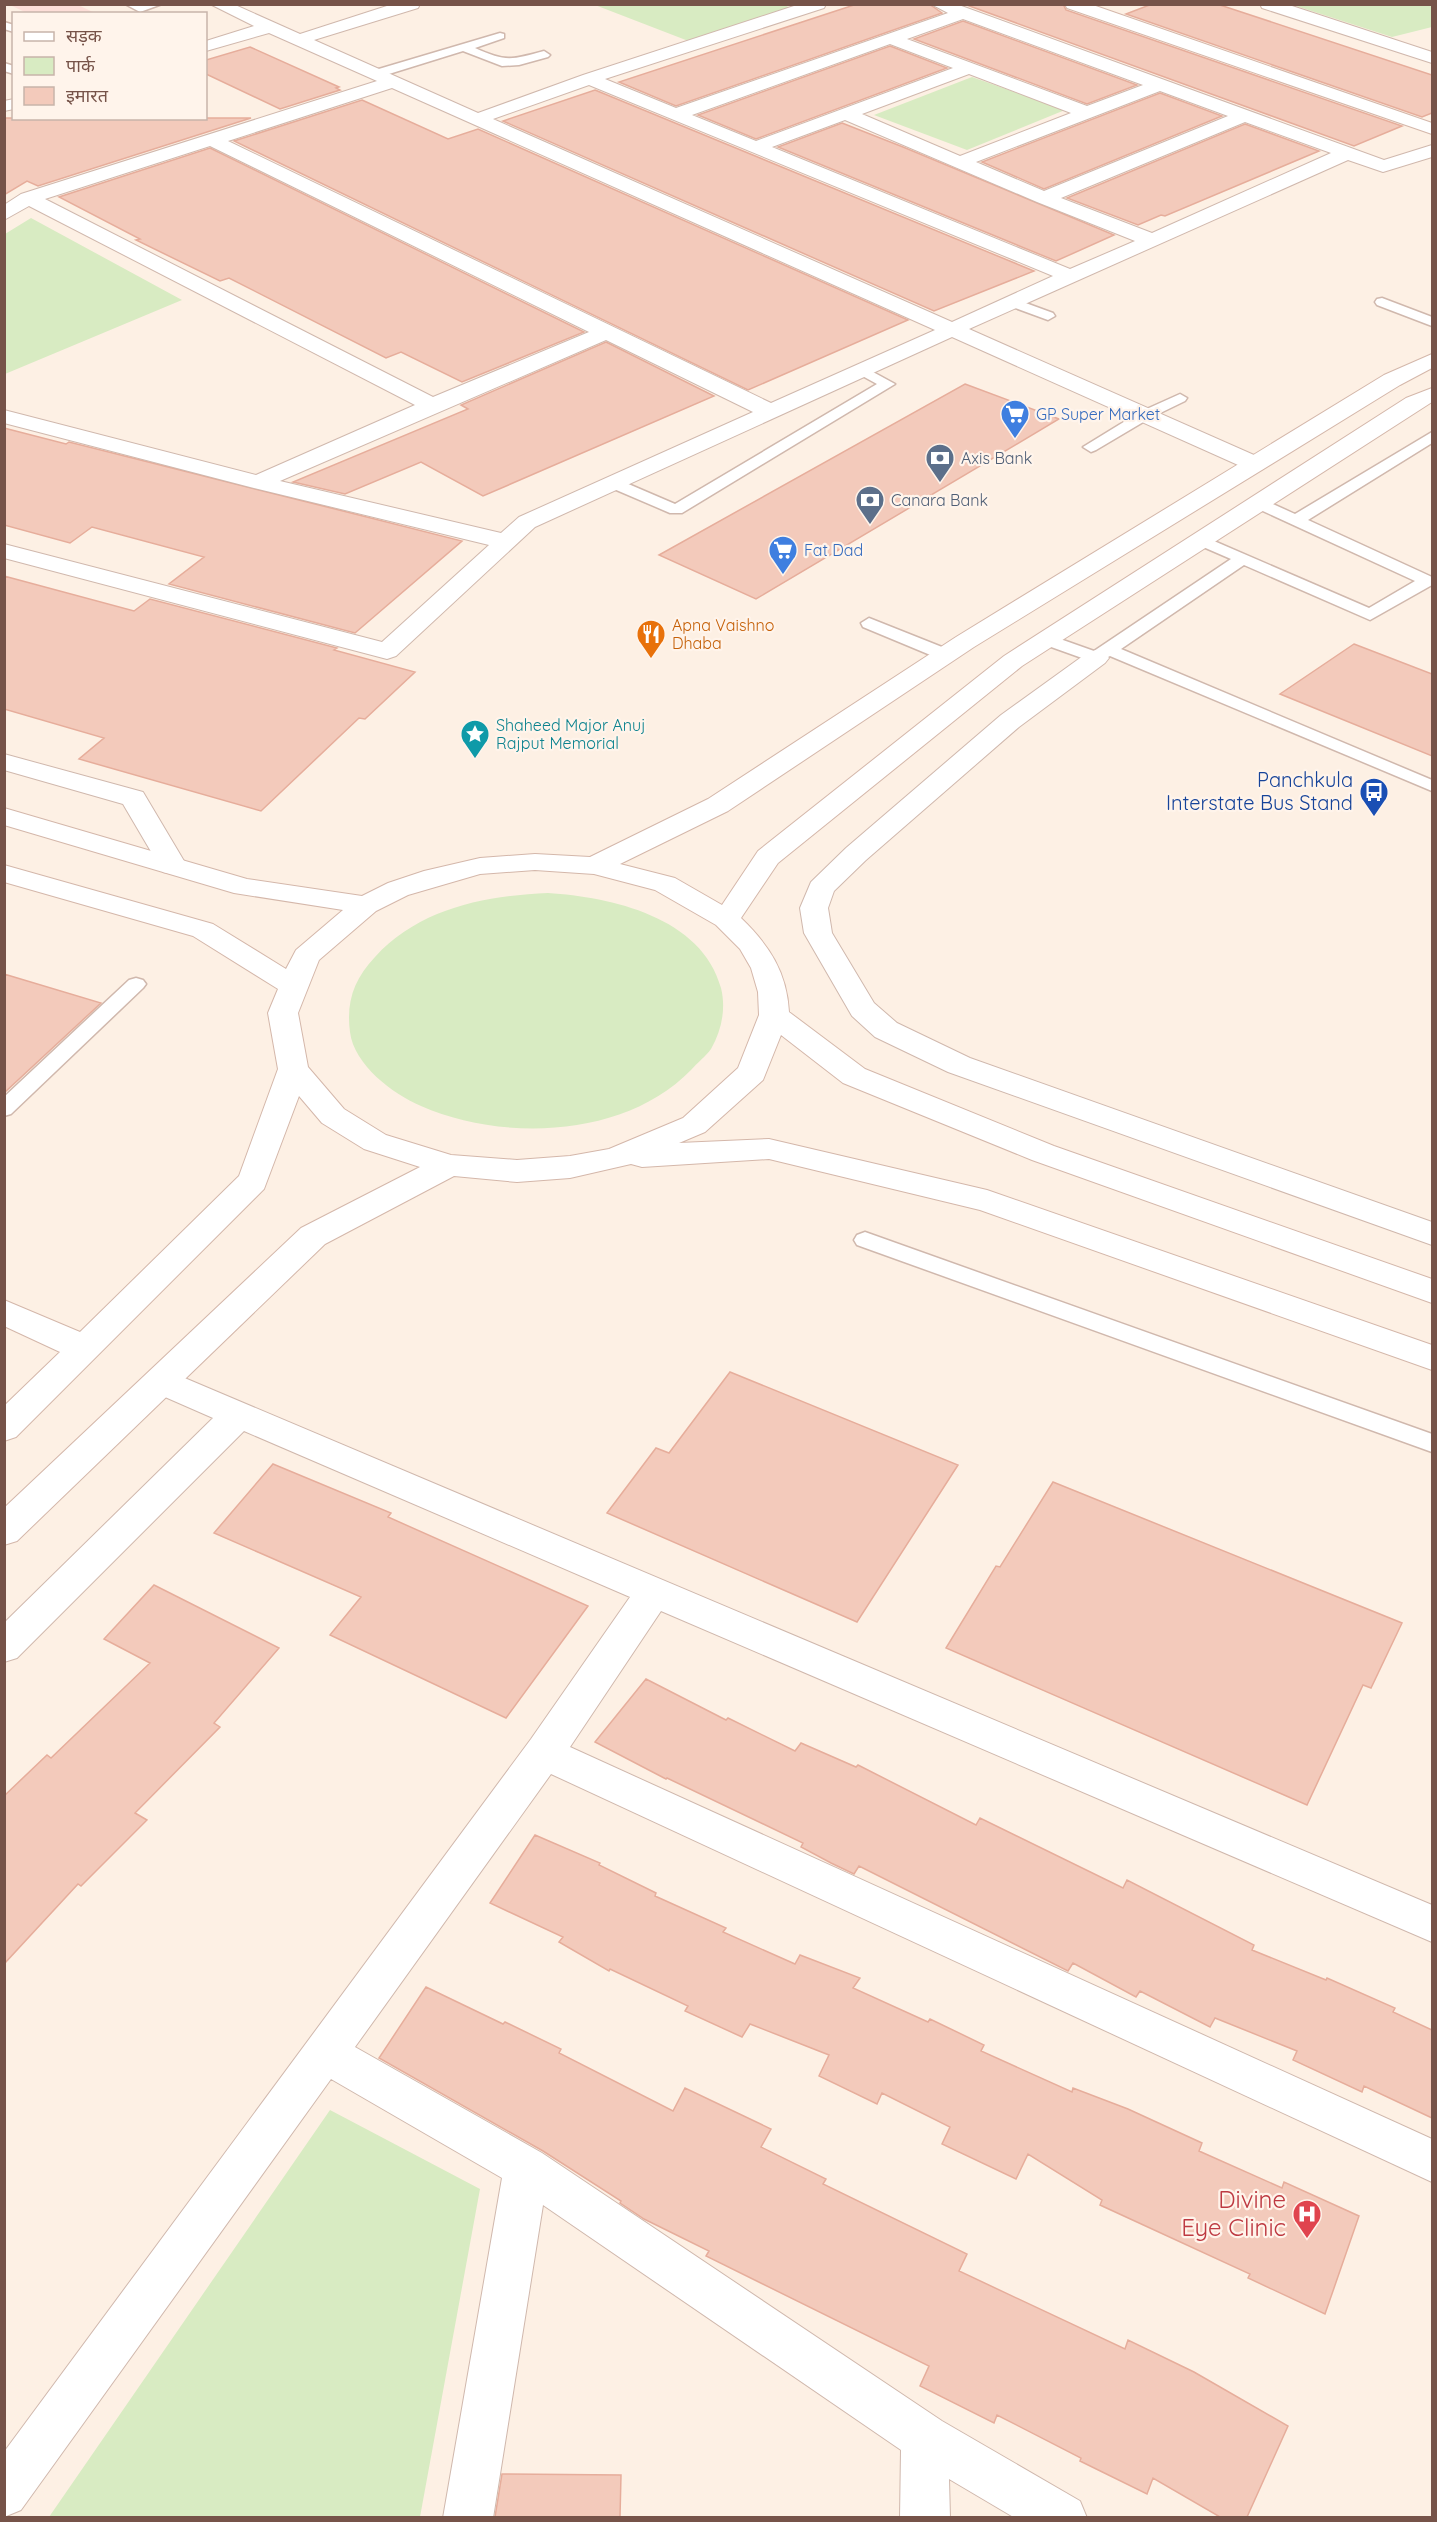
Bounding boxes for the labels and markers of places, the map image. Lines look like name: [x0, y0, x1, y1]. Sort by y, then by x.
supermarket icon: GP Super Market: [999, 398, 1031, 440]
place label: GP Super Market: [1036, 404, 1160, 424]
bank icon: Axis Bank: [924, 442, 956, 484]
place label: Axis Bank: [961, 448, 1032, 468]
bank icon: Canara Bank: [854, 484, 886, 526]
place label: Canara Bank: [891, 490, 988, 510]
supermarket icon: Fat Dad: [767, 534, 799, 576]
place label: Fat Dad: [804, 540, 863, 560]
place label: Apna Vaishno Dhaba: [672, 615, 774, 653]
restaurant icon: Apna Vaishno Dhaba: [635, 618, 667, 660]
place label: Shaheed Major Anuj Rajput Memorial: [496, 715, 645, 753]
place icon: Shaheed Major Anuj Rajput Memorial: [459, 718, 491, 760]
place label: Panchkula Interstate Bus Stand: [1166, 767, 1353, 815]
bus stop icon: Panchkula Interstate Bus Stand: [1358, 776, 1390, 818]
place label: Divine Eye Clinic: [1181, 2184, 1286, 2242]
hospital icon: Divine Eye Clinic: [1291, 2198, 1323, 2240]

